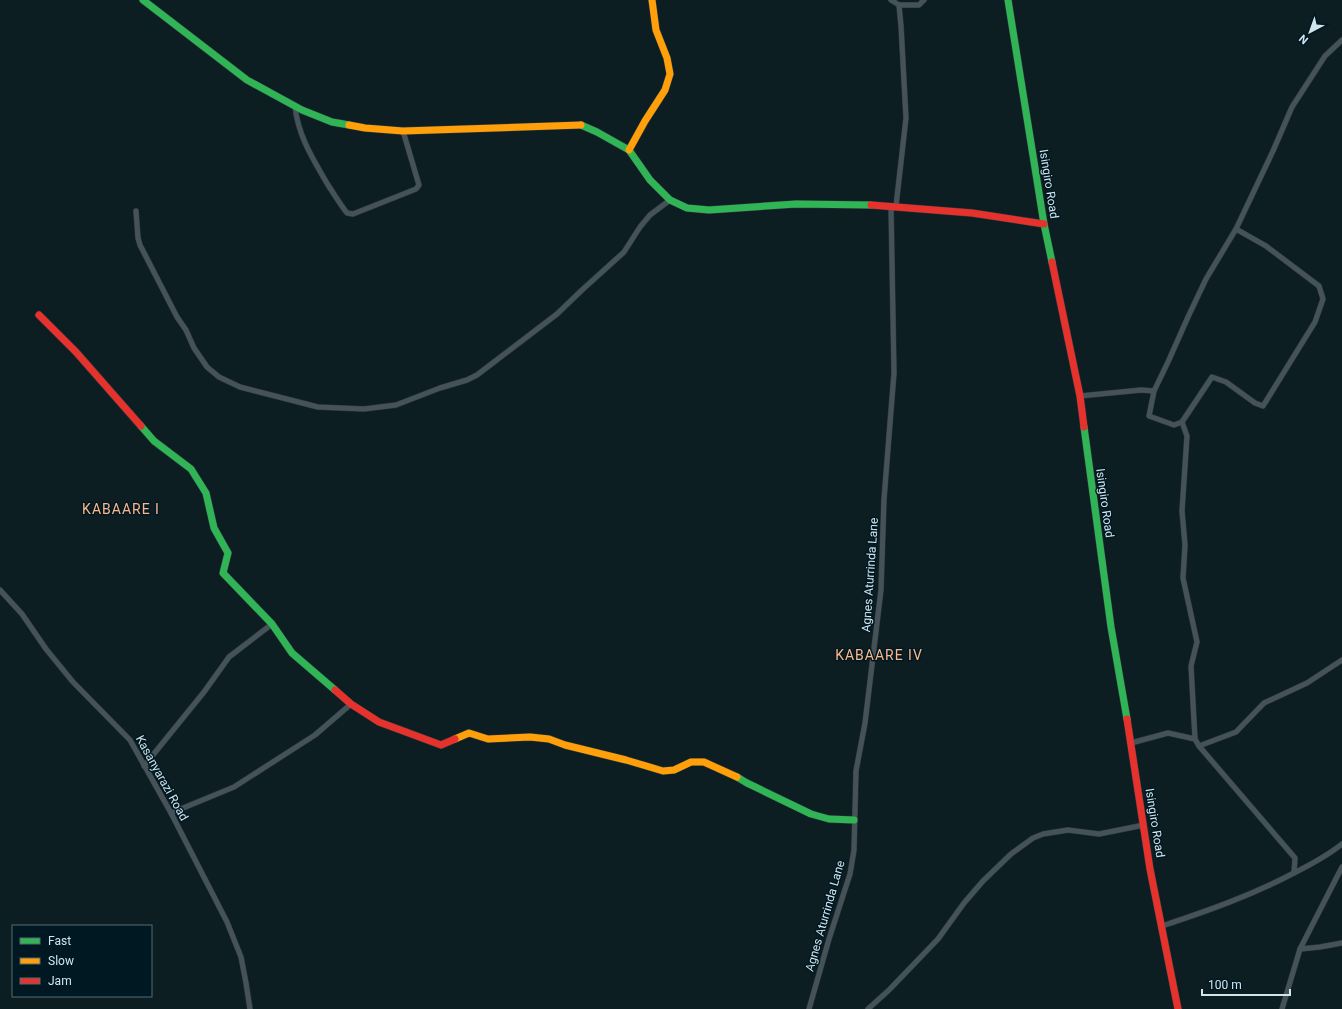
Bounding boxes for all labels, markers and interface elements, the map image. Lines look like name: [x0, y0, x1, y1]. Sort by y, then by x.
north arrow: [1290, 12, 1330, 52]
text: N: [1296, 32, 1311, 47]
street label: Isingiro Road: [1037, 148, 1061, 220]
street label: Isingiro Road: [1093, 467, 1117, 539]
district label: KABAARE I: [82, 501, 160, 517]
street label: Agnes Aturrinda Lane: [859, 517, 881, 633]
district label: KABAARE IV: [835, 647, 923, 663]
street label: Kasanyarazi Road: [133, 733, 191, 823]
street label: Isingiro Road: [1143, 787, 1167, 859]
street label: Agnes Aturrinda Lane: [802, 859, 848, 973]
legend: [12, 925, 152, 997]
text: Fast: [48, 934, 71, 948]
text: Slow: [48, 954, 74, 968]
scale bar: [1202, 971, 1290, 997]
text: Jam: [48, 974, 72, 988]
text: 100 m: [1208, 978, 1242, 992]

